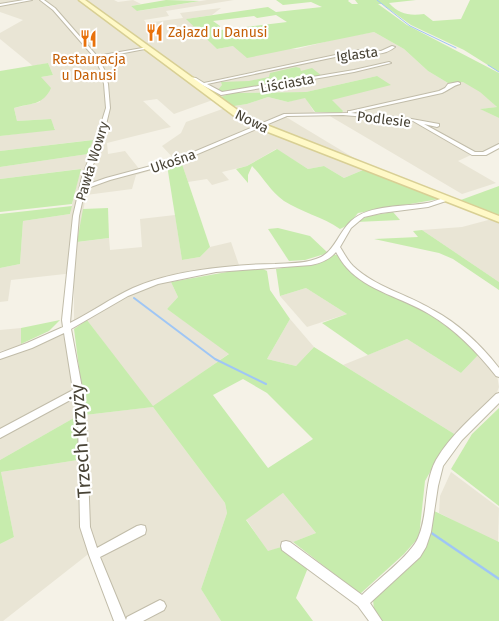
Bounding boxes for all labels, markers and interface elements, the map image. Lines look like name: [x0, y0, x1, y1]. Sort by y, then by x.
restaurant icon: Zajazd u Danusi: [144, 22, 164, 42]
place label: Zajazd u Danusi: [168, 24, 267, 41]
restaurant icon: Restauracja u Danusi: [79, 29, 99, 49]
street label: Iglasta: [335, 43, 379, 65]
place label: Restauracja u Danusi: [52, 51, 126, 84]
street label: Liściasta: [259, 70, 315, 97]
street label: Nowa: [232, 106, 271, 137]
street label: Podlesie: [356, 108, 412, 131]
street label: Pawła Wowry: [72, 119, 113, 203]
street label: Ukośna: [148, 146, 198, 177]
street label: Trzech Krzyży: [65, 383, 96, 499]

